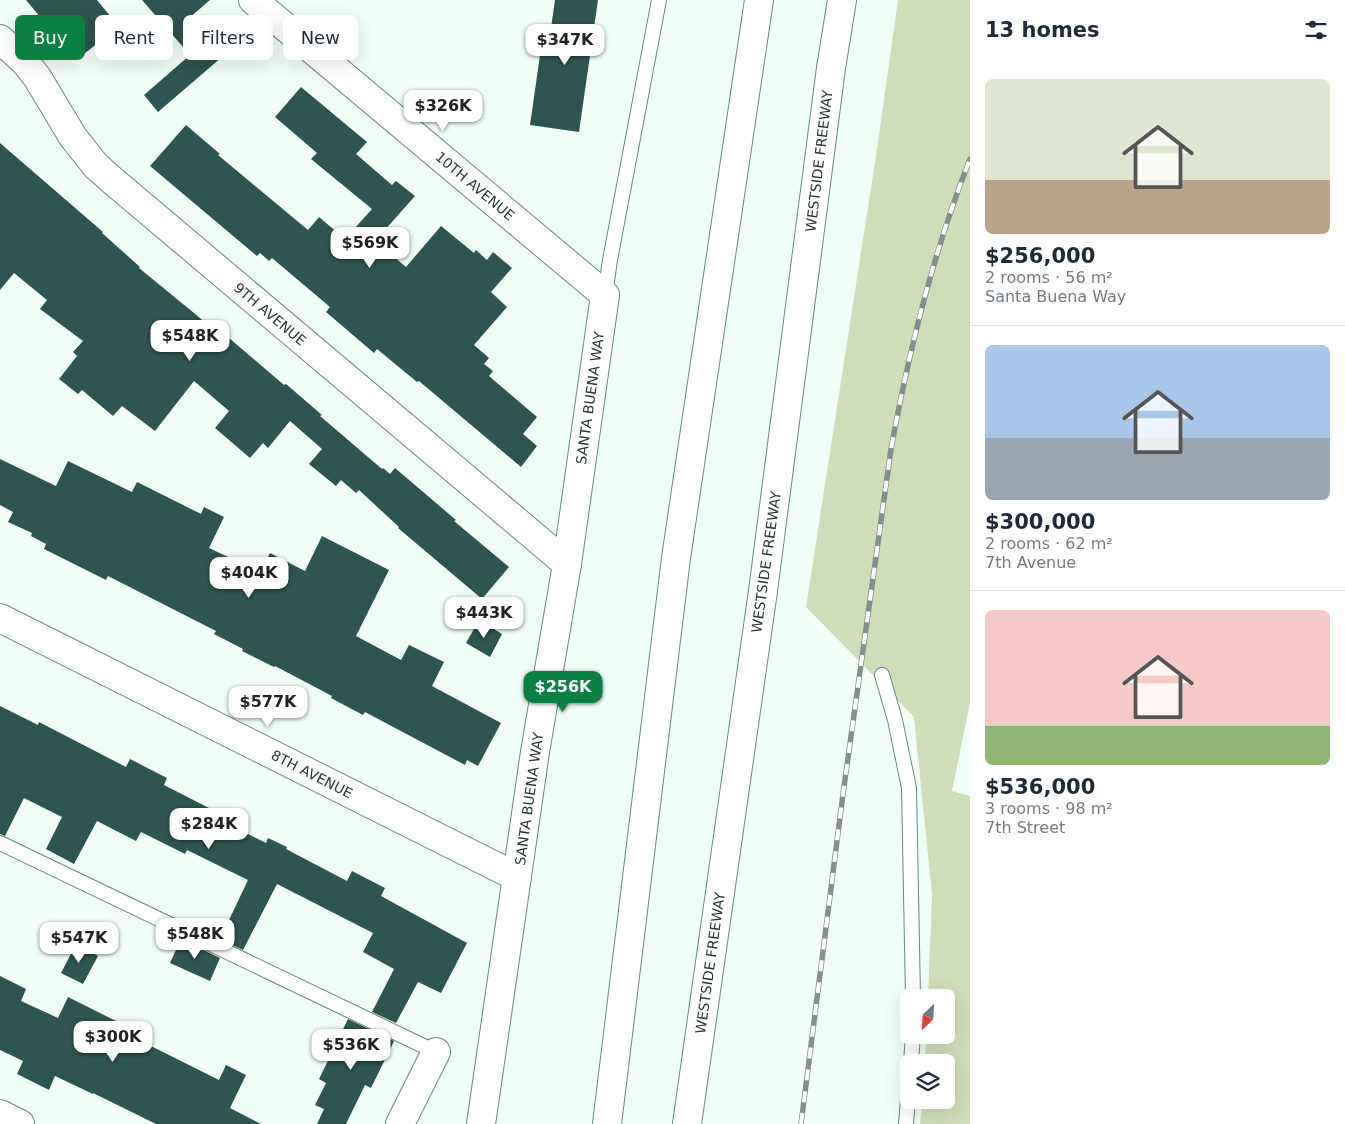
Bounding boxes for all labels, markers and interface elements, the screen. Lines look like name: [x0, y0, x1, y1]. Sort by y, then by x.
chip: Buy: [15, 15, 85, 60]
chip: Rent: [95, 15, 173, 60]
chip: Filters: [183, 15, 273, 60]
chip: New: [283, 15, 358, 60]
icon: filters: [1302, 16, 1330, 44]
text: 13 homes: [985, 18, 1100, 42]
pin: $347K: [530, 23, 600, 66]
text: $347K: [537, 30, 593, 49]
street label: WESTSIDE FREEWAY: [802, 89, 836, 233]
pin: $326K: [408, 90, 478, 132]
text: $326K: [415, 96, 471, 115]
icon: home: [1113, 112, 1203, 202]
street label: 10TH AVENUE: [432, 148, 518, 224]
pin: $569K: [335, 226, 405, 269]
text: $569K: [342, 233, 398, 252]
text: $256,000: [985, 244, 1095, 268]
text: 2 rooms · 56 m²: [985, 268, 1113, 287]
street label: 9TH AVENUE: [231, 279, 309, 349]
text: Santa Buena Way: [985, 287, 1126, 306]
pin: $548K: [155, 320, 225, 362]
text: $548K: [162, 326, 218, 345]
street label: SANTA BUENA WAY: [573, 330, 607, 465]
icon: home: [1113, 377, 1203, 467]
street label: WESTSIDE FREEWAY: [748, 490, 784, 634]
text: $300,000: [985, 510, 1095, 534]
text: 2 rooms · 62 m²: [985, 534, 1113, 553]
text: 7th Avenue: [985, 553, 1076, 572]
pin: $404K: [214, 556, 284, 599]
text: $404K: [221, 563, 277, 582]
pin: $443K: [449, 596, 519, 639]
text: $443K: [456, 603, 512, 622]
icon: home: [1113, 642, 1203, 732]
pin: $256K: [528, 670, 598, 713]
text: $256K: [535, 677, 591, 696]
pin: $577K: [233, 686, 303, 728]
text: $577K: [240, 692, 296, 711]
street label: SANTA BUENA WAY: [512, 731, 546, 866]
street label: 8TH AVENUE: [269, 747, 355, 801]
text: $536,000: [985, 775, 1095, 799]
text: 3 rooms · 98 m²: [985, 799, 1113, 818]
pin: $284K: [174, 808, 244, 850]
text: $284K: [181, 814, 237, 833]
text: 7th Street: [985, 818, 1065, 837]
street label: WESTSIDE FREEWAY: [692, 891, 728, 1035]
pin: $548K: [160, 918, 230, 960]
pin: $547K: [44, 922, 114, 964]
text: $548K: [167, 924, 223, 943]
text: $547K: [51, 928, 107, 947]
north arrow: [900, 989, 955, 1044]
map controls: [900, 989, 955, 1109]
pin: $300K: [78, 1020, 148, 1063]
text: $300K: [85, 1027, 141, 1046]
pin: $536K: [316, 1028, 386, 1071]
text: $536K: [323, 1035, 379, 1054]
button: layers: [900, 1054, 955, 1109]

